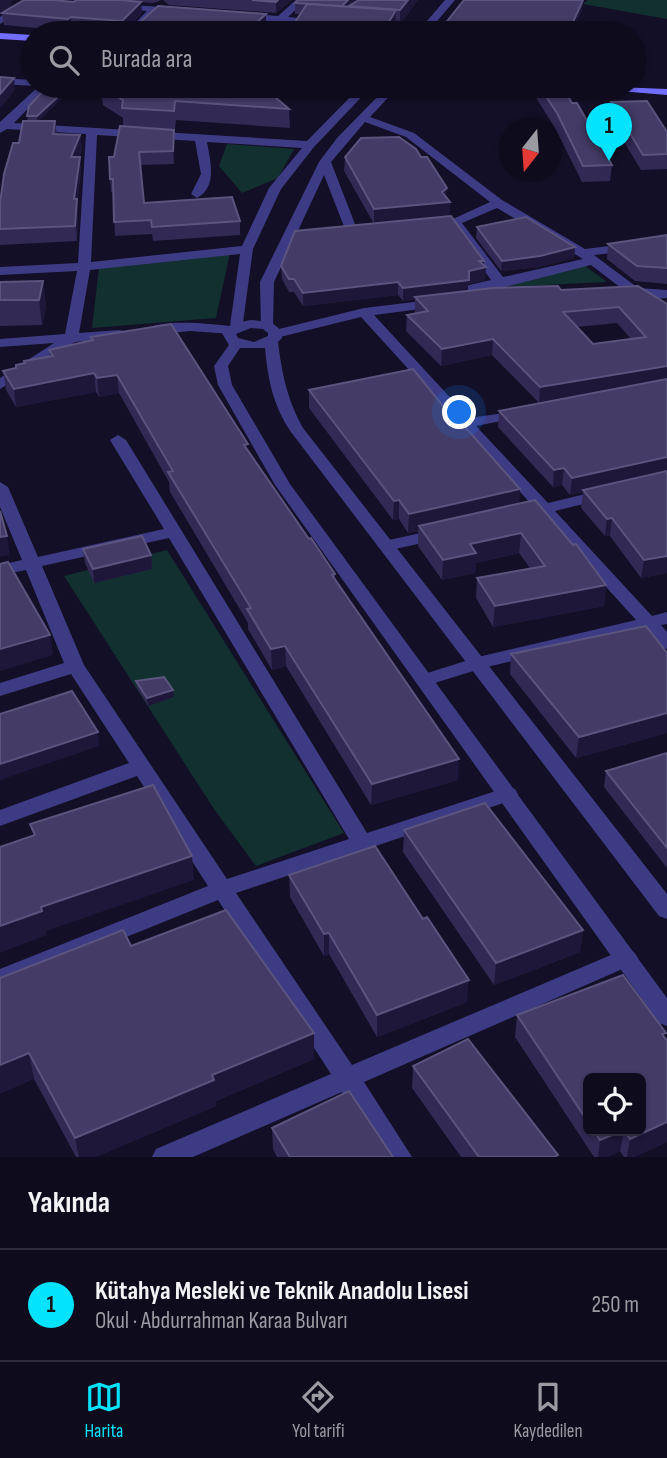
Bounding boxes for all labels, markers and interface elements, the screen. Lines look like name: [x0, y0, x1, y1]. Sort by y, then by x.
search box: [21, 21, 646, 98]
icon: search: [45, 41, 83, 79]
text: Burada ara: [101, 44, 193, 75]
pin: 1: [586, 103, 632, 161]
north arrow: [499, 119, 562, 182]
your location: [442, 395, 476, 429]
map controls: [583, 1073, 646, 1136]
button: locate: [583, 1073, 646, 1136]
text: Yakında: [28, 1185, 110, 1221]
text: Kütahya Mesleki ve Teknik Anadolu Lisesi: [95, 1276, 469, 1307]
text: 1: [46, 1291, 56, 1319]
text: 250 m: [592, 1291, 639, 1319]
text: Okul · Abdurrahman Karaa Bulvarı: [95, 1307, 348, 1335]
tab: Harita: [84, 1378, 123, 1443]
tab: Yol tarifi: [292, 1378, 345, 1443]
tab: Kaydedilen: [513, 1378, 583, 1443]

